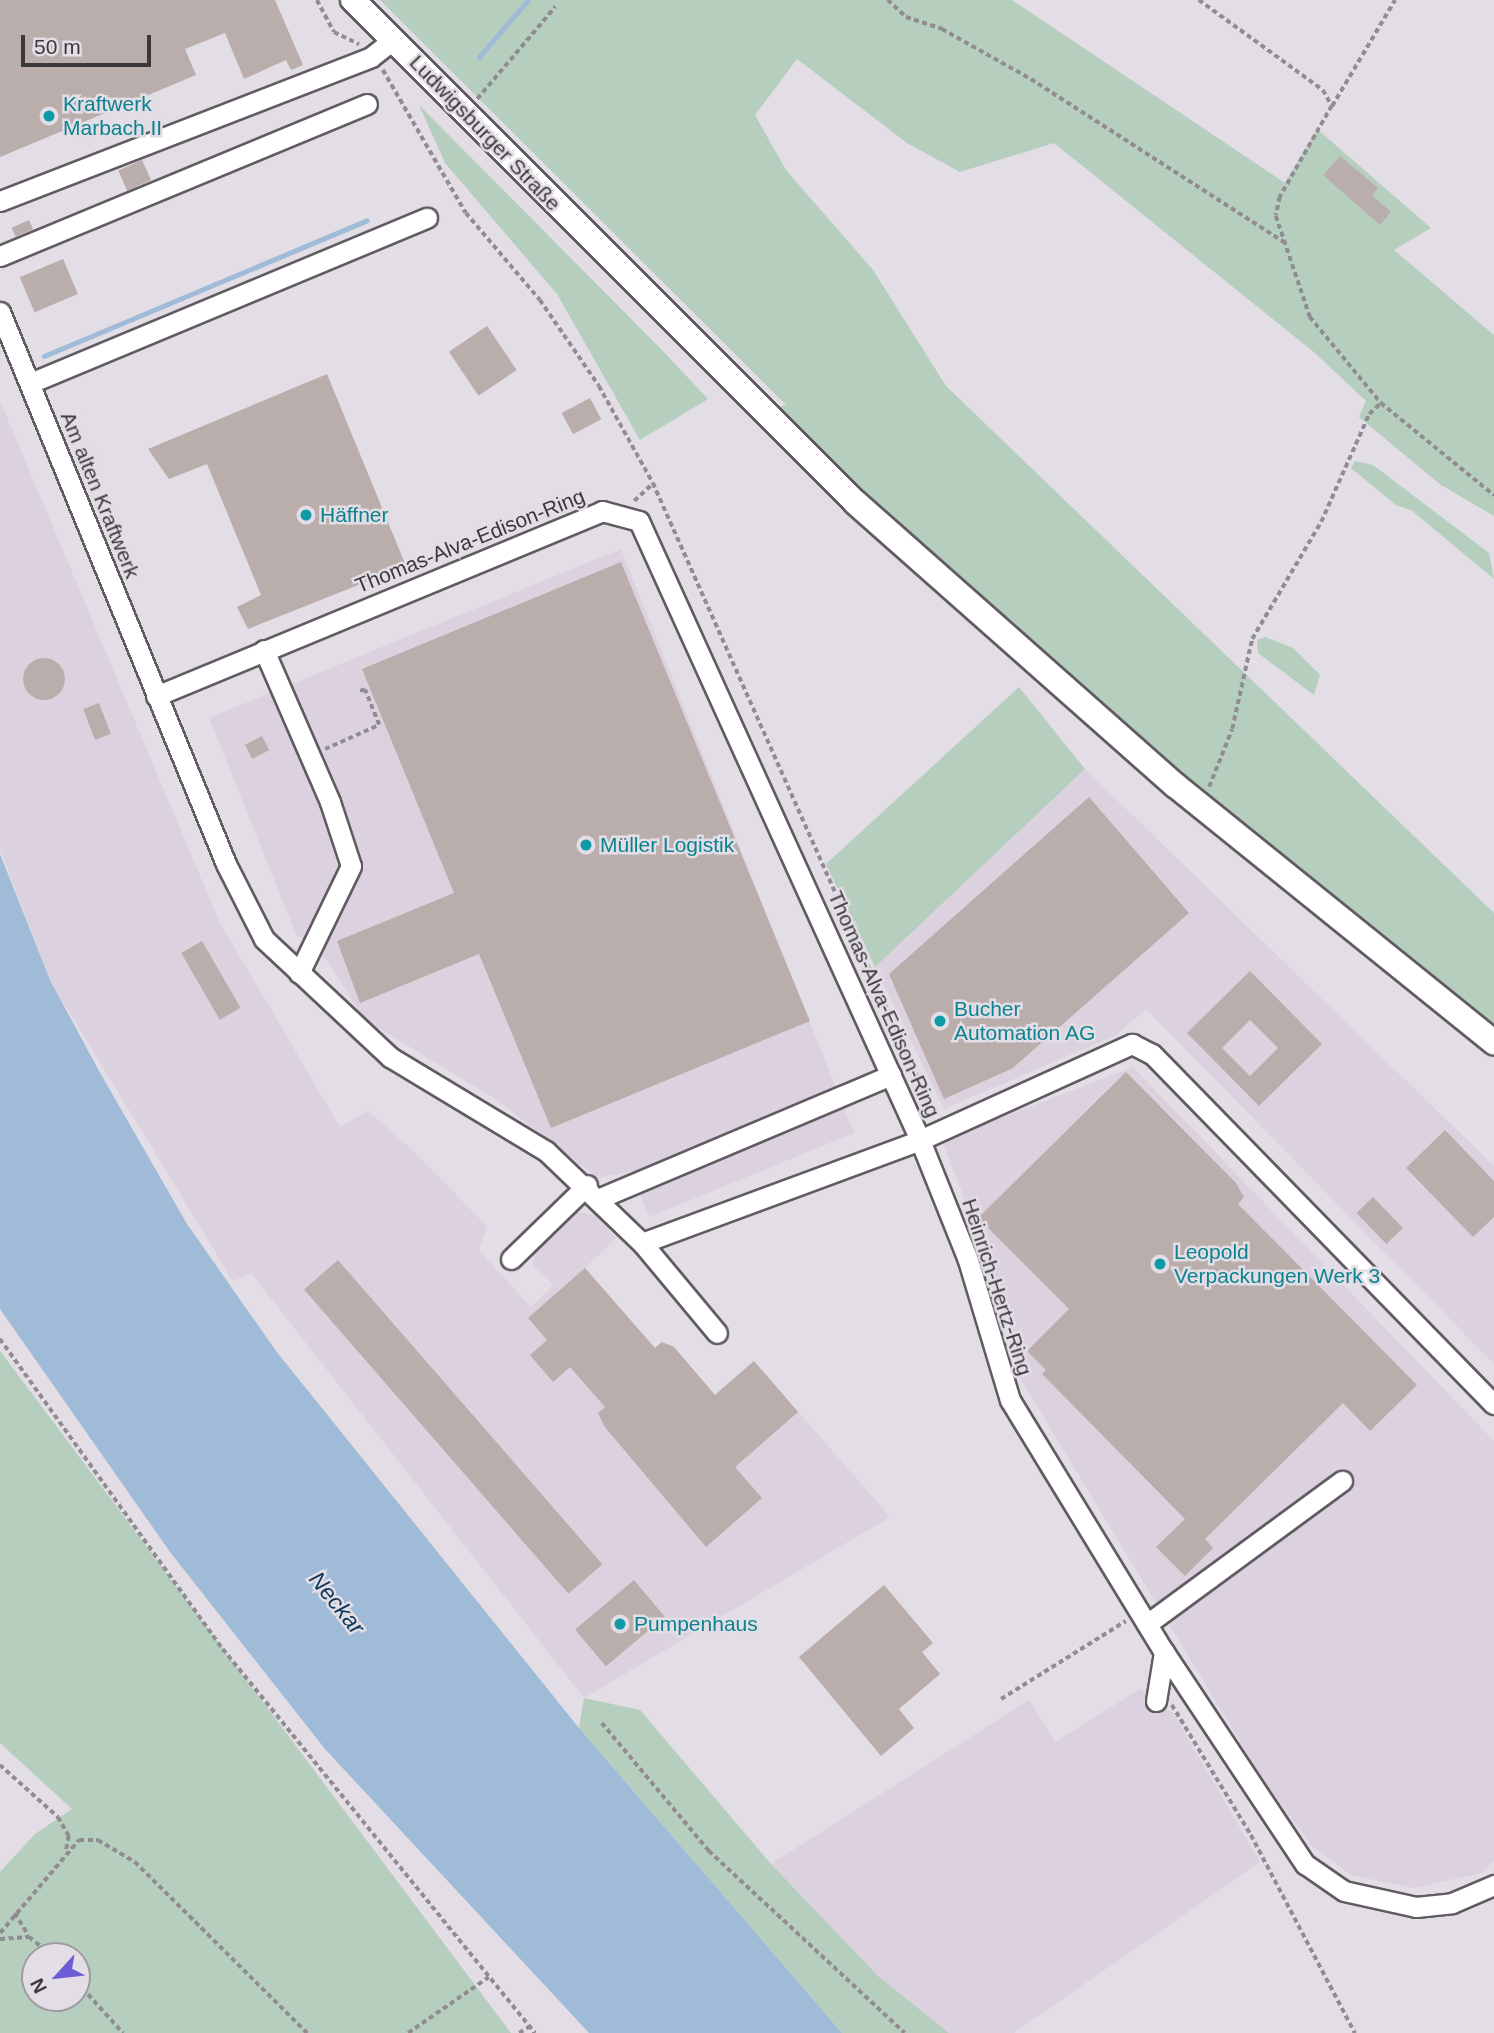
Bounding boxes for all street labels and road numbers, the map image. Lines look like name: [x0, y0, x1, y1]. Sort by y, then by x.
street label: Ludwigsburger Straße: [404, 50, 566, 216]
street label: Am alten Kraftwerk: [55, 408, 145, 582]
street label: Thomas-Alva-Edison-Ring: [352, 483, 588, 599]
street label: Thomas-Alva-Edison-Ring: [823, 887, 945, 1121]
street label: Heinrich-Hertz-Ring: [957, 1195, 1037, 1379]

